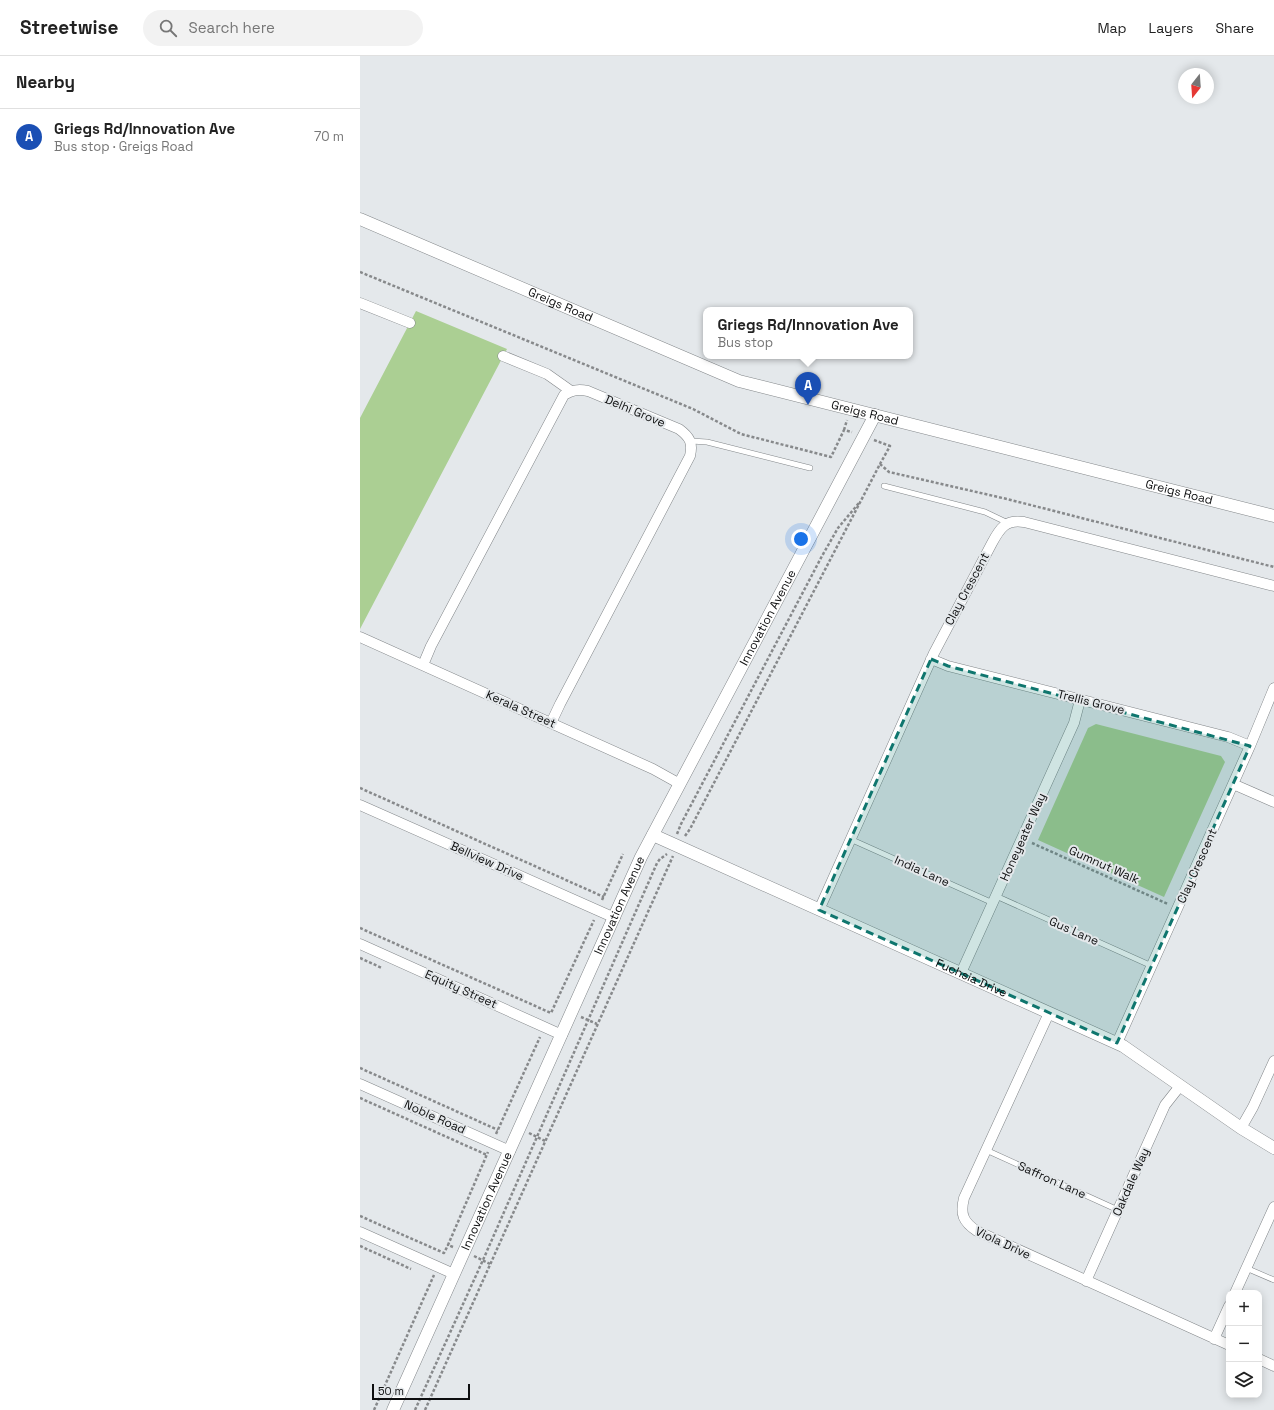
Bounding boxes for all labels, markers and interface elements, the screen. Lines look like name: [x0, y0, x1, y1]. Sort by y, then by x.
search box: [143, 10, 423, 46]
text: Streetwise: [20, 15, 119, 40]
icon: search: [157, 17, 179, 39]
text: Search here: [189, 18, 275, 37]
text: Map: [1097, 19, 1127, 37]
text: Layers: [1149, 19, 1193, 37]
text: Share: [1215, 19, 1254, 37]
north arrow: [1178, 68, 1214, 104]
text: Nearby: [16, 71, 75, 93]
text: Griegs Rd/Innovation Ave: [54, 119, 235, 138]
text: A: [25, 128, 33, 145]
text: 70 m: [314, 128, 344, 145]
text: Bus stop · Greigs Road: [54, 138, 193, 155]
street label: Greigs Road: [526, 284, 595, 326]
popup: [703, 307, 913, 359]
text: Griegs Rd/Innovation Ave: [717, 315, 899, 334]
text: Bus stop: [717, 334, 773, 351]
pin: A: [795, 372, 821, 405]
street label: Delhi Grove: [602, 391, 668, 431]
street label: Greigs Road: [830, 397, 900, 429]
street label: Greigs Road: [1144, 476, 1214, 508]
your location: [791, 529, 811, 549]
street label: Clay Crescent: [941, 550, 993, 628]
street label: Innovation Avenue: [736, 567, 800, 668]
street label: Kerala Street: [483, 686, 559, 732]
street label: Trellis Grove: [1056, 686, 1126, 718]
street label: Honeyeater Way: [996, 790, 1050, 884]
street label: Clay Crescent: [1173, 826, 1221, 906]
street label: Bellview Drive: [448, 838, 526, 884]
street label: Gumnut Walk: [1066, 842, 1142, 888]
street label: India Lane: [892, 852, 952, 890]
street label: Innovation Avenue: [590, 854, 648, 957]
street label: Gus Lane: [1047, 913, 1101, 949]
street label: Fuchsia Drive: [933, 955, 1010, 1001]
street label: Equity Street: [422, 966, 500, 1012]
street label: Noble Road: [402, 1096, 468, 1138]
street label: Oakdale Way: [1109, 1145, 1153, 1219]
street label: Innovation Avenue: [458, 1149, 516, 1253]
street label: Saffron Lane: [1015, 1158, 1089, 1202]
street label: Viola Drive: [973, 1223, 1033, 1263]
map controls: [1226, 1290, 1262, 1398]
button: +: [1226, 1290, 1262, 1326]
button: −: [1226, 1326, 1262, 1362]
button: layers: [1226, 1362, 1262, 1398]
scale bar: [372, 1382, 470, 1401]
text: 50 m: [378, 1384, 404, 1398]

